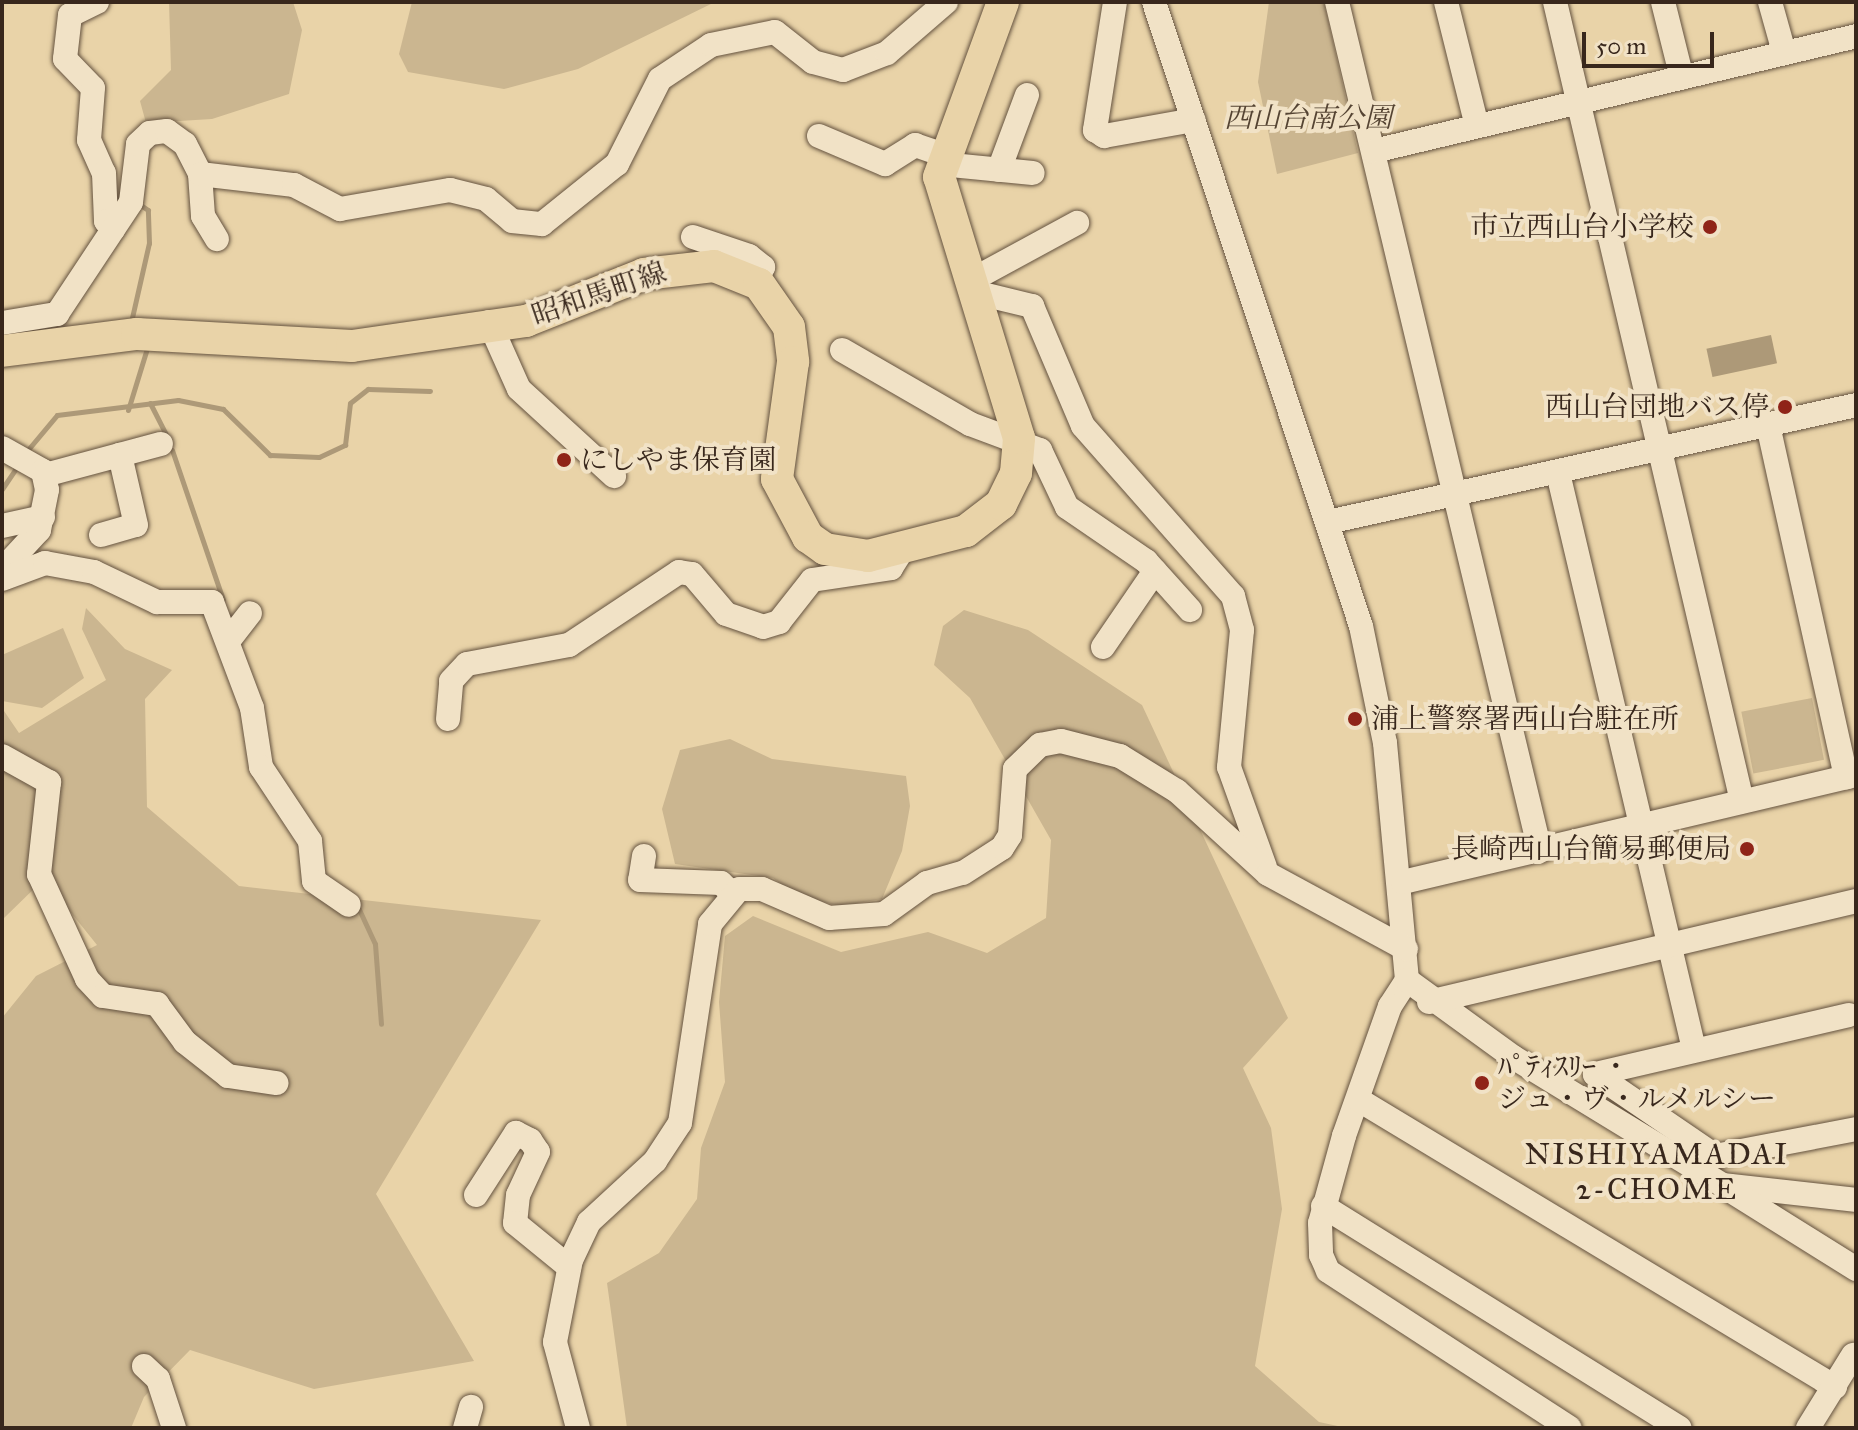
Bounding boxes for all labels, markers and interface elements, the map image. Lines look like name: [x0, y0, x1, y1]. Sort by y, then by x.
scale bar: [1586, 16, 1718, 66]
text: 50 m: [1596, 31, 1646, 61]
park label: 西山台南公園: [1224, 101, 1392, 135]
place label: 市立西山台小学校: [1470, 210, 1694, 244]
marker: 市立西山台小学校: [1701, 218, 1719, 236]
street label: 昭和馬町線: [527, 255, 671, 333]
place label: 西山台団地バス停: [1545, 390, 1769, 424]
marker: 西山台団地バス停: [1776, 398, 1794, 416]
place label: にしやま保育園: [580, 443, 776, 477]
marker: にしやま保育園: [555, 451, 573, 469]
place label: 浦上警察署西山台駐在所: [1371, 702, 1679, 736]
marker: 浦上警察署西山台駐在所: [1346, 710, 1364, 728]
place label: 長崎西山台簡易郵便局: [1451, 832, 1731, 866]
marker: 長崎西山台簡易郵便局: [1738, 840, 1756, 858]
place label: ﾊﾟﾃｨｽﾘｰ ・ ジュ・ヴ・ルメルシー: [1498, 1050, 1778, 1116]
marker: ﾊﾟﾃｨｽﾘｰ ・ ジュ・ヴ・ルメルシー: [1473, 1074, 1491, 1092]
district label: NISHIYAMADAI 2-CHOME: [1525, 1136, 1789, 1206]

